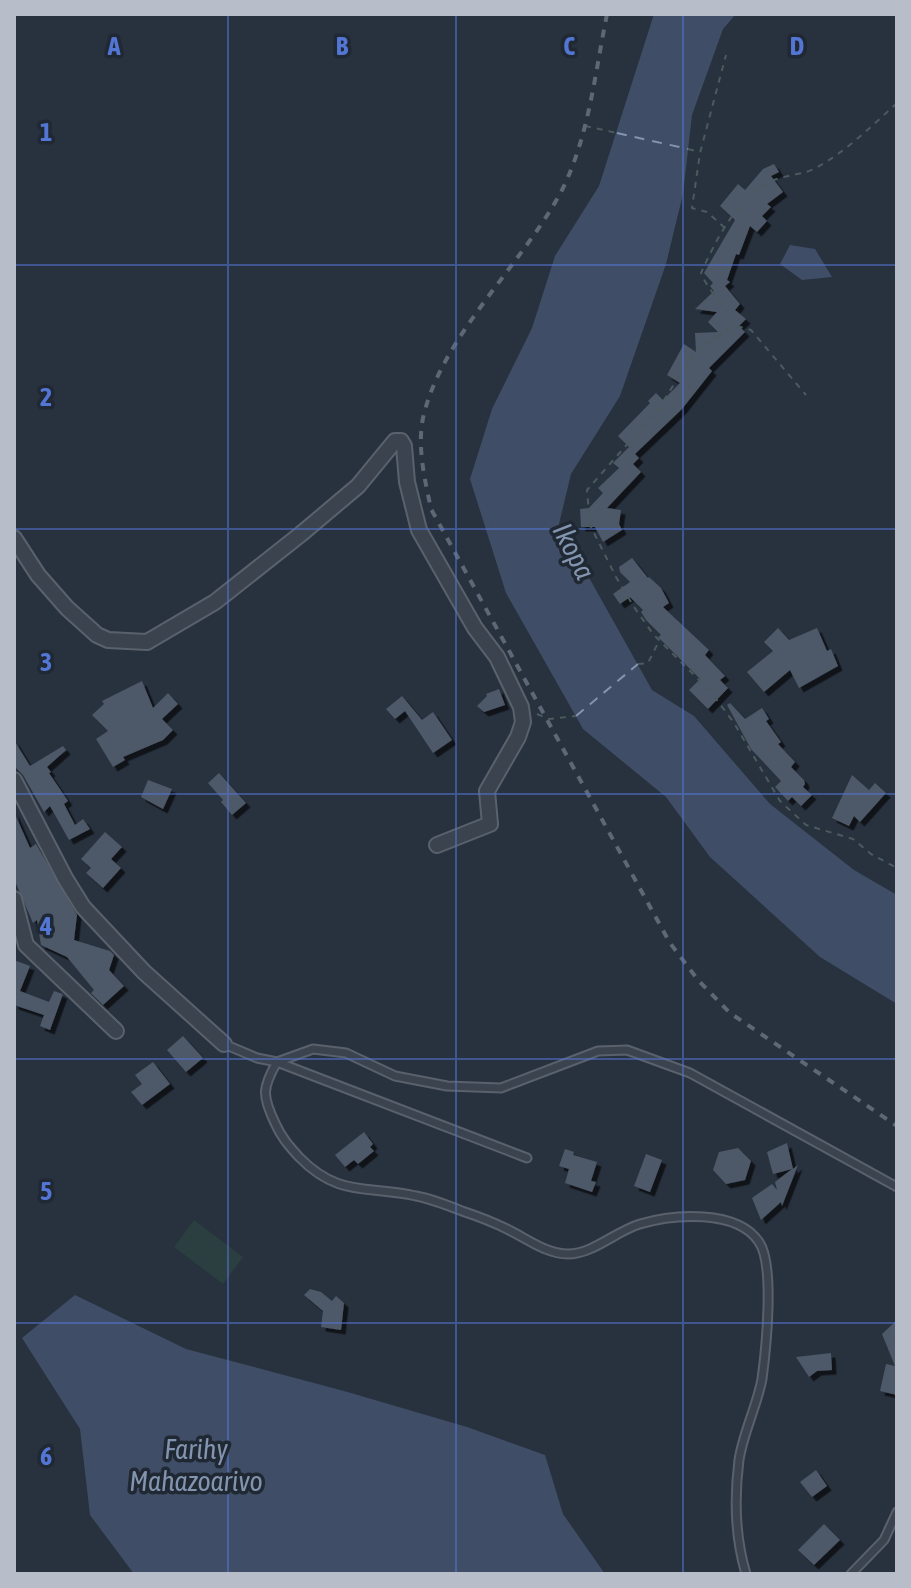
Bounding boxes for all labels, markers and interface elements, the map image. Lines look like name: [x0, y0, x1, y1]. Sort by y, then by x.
text: A: [107, 31, 121, 61]
text: B: [336, 31, 349, 61]
text: C: [563, 31, 575, 61]
text: D: [790, 31, 804, 61]
text: 1: [40, 117, 52, 147]
text: 2: [40, 382, 52, 412]
water label: Ikopa: [546, 518, 602, 584]
text: 3: [40, 647, 52, 677]
text: 4: [39, 911, 52, 941]
text: 5: [40, 1176, 52, 1206]
water label: Farihy Mahazoarivo: [129, 1433, 263, 1497]
text: 6: [40, 1441, 52, 1471]

